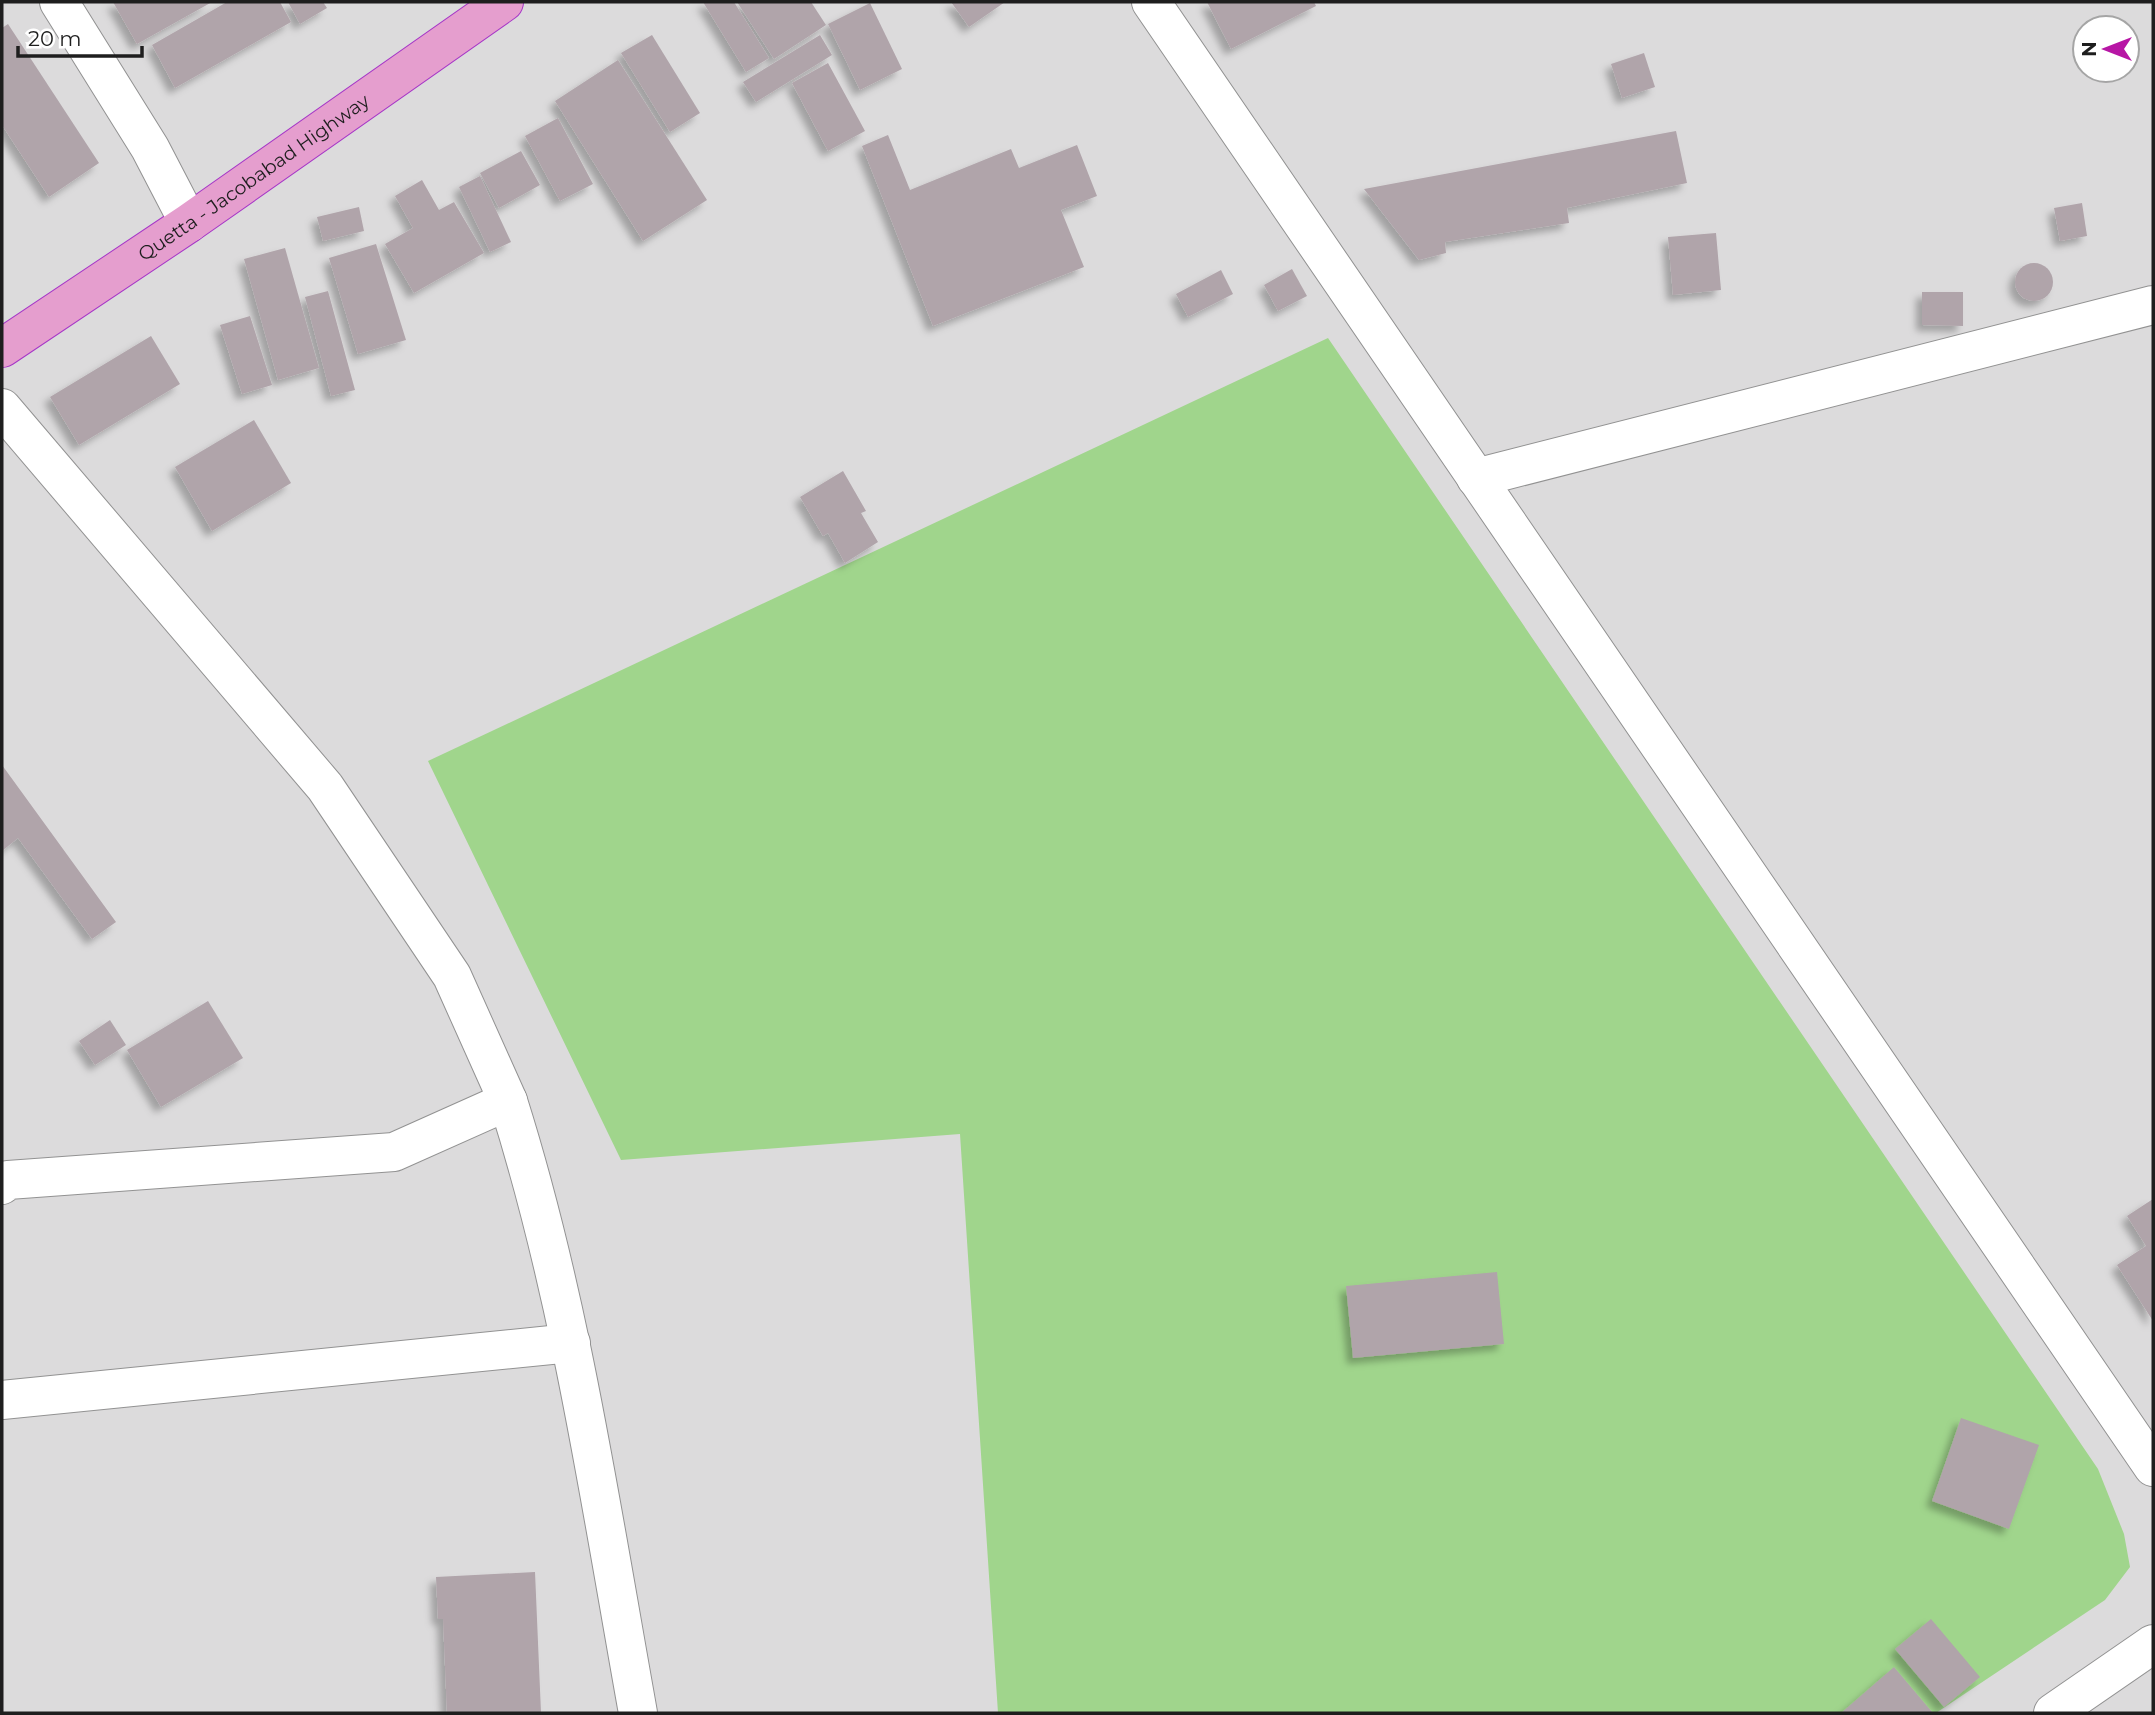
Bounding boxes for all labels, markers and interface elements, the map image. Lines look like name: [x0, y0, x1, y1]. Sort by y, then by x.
scale bar: [18, 14, 142, 58]
north arrow: [2071, 14, 2141, 84]
text: 20 m: [28, 26, 82, 51]
text: N: [2078, 41, 2101, 57]
street label: Quetta - Jacobabad Highway: [134, 89, 374, 266]

